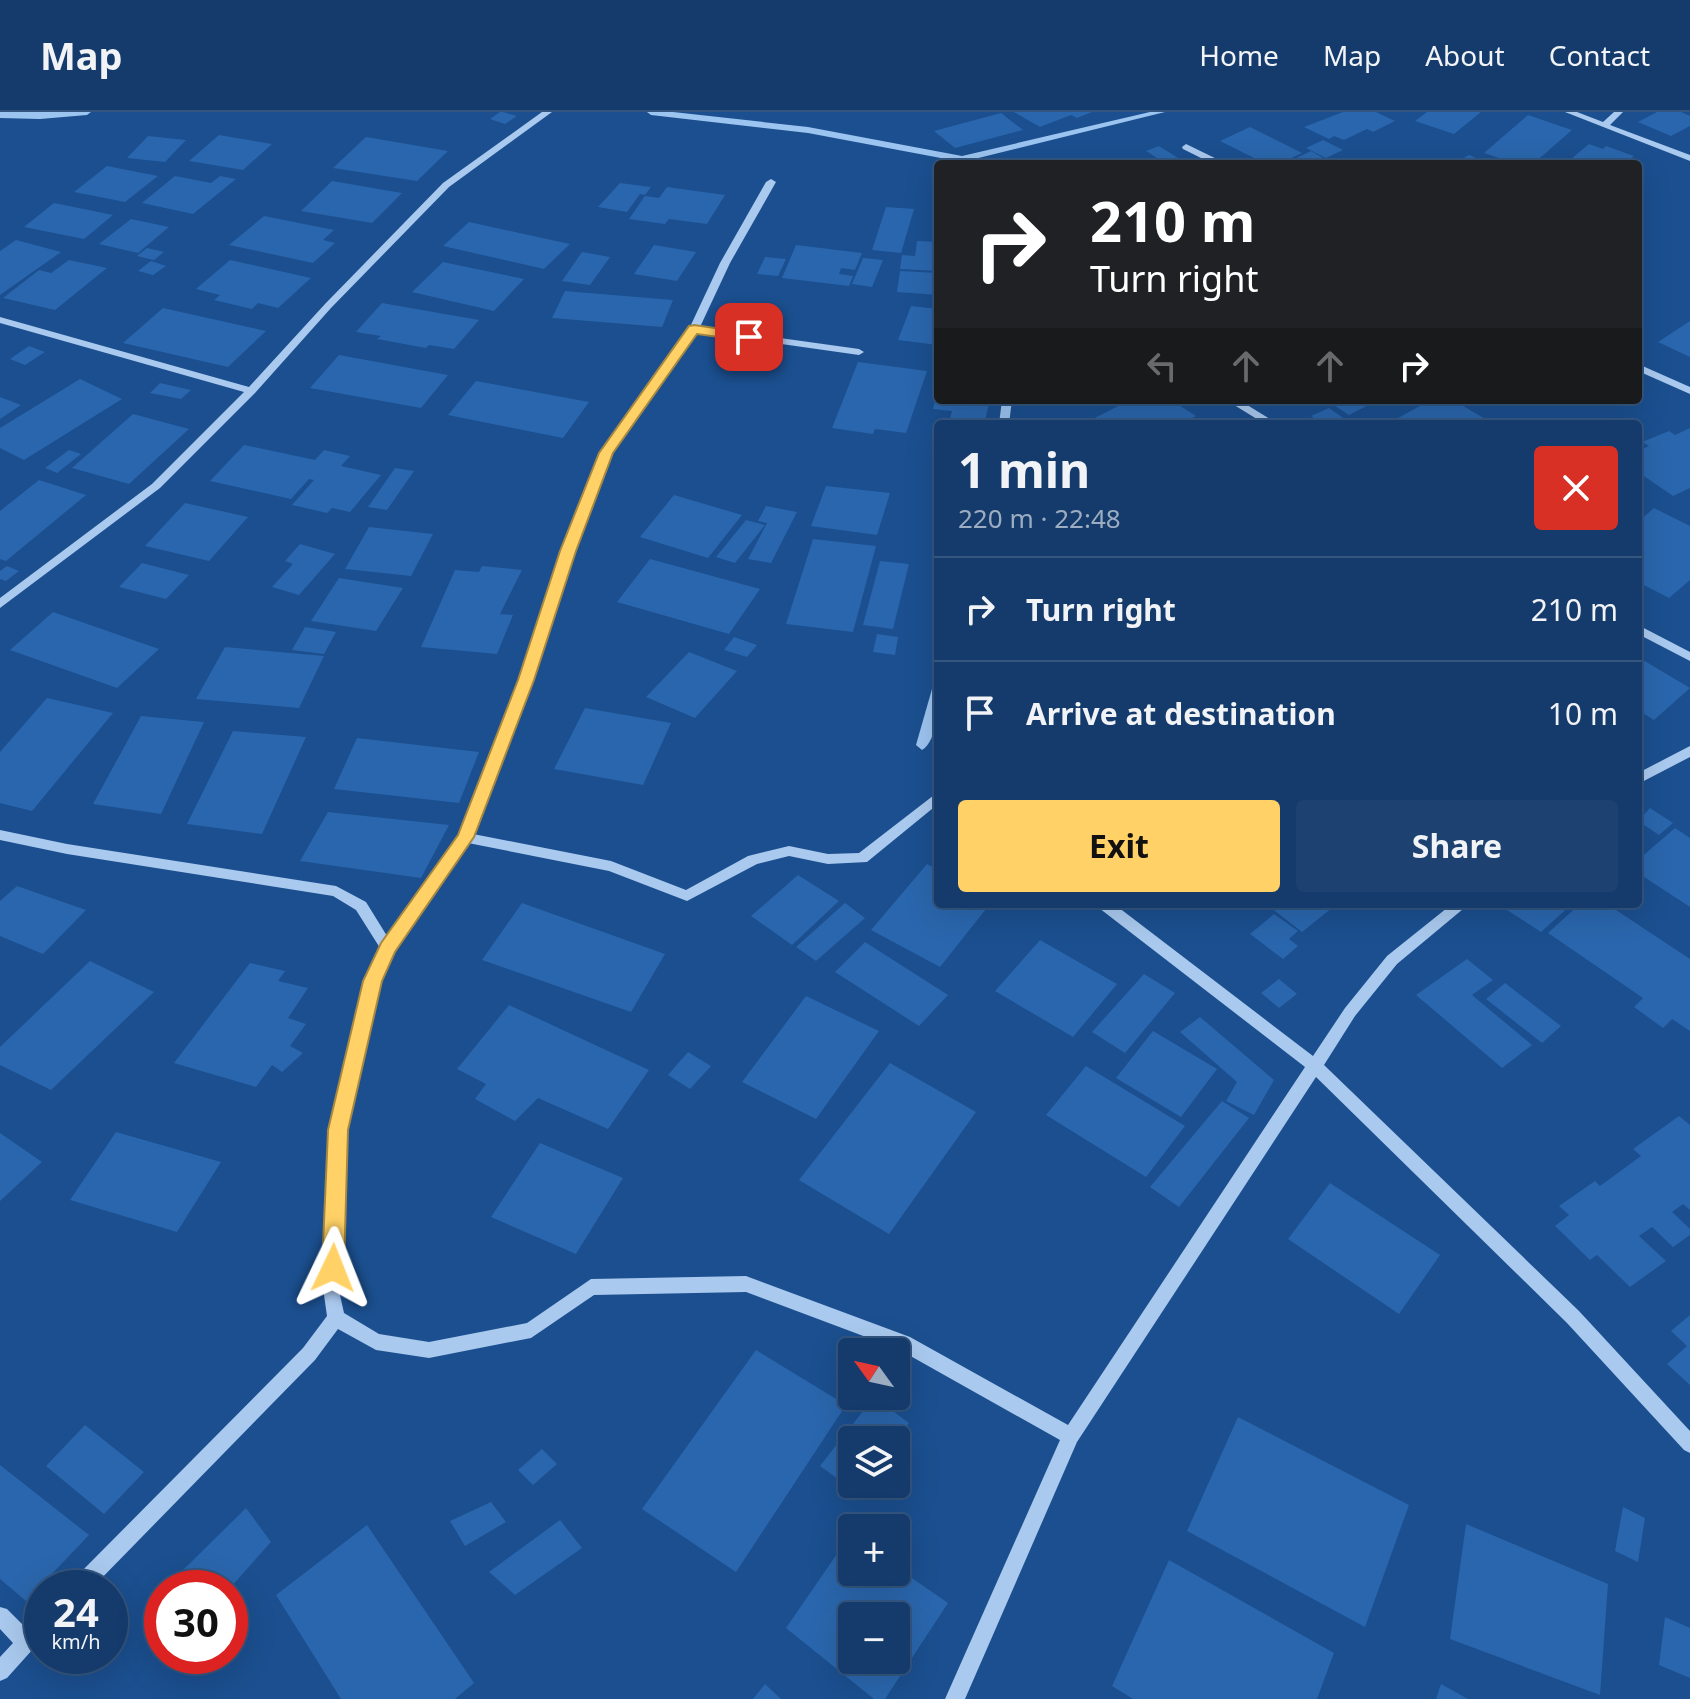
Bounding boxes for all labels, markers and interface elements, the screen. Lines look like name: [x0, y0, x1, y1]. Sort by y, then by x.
text: Map: [40, 29, 123, 81]
text: Home: [1199, 36, 1279, 74]
text: Map: [1323, 36, 1381, 74]
text: About: [1425, 36, 1505, 74]
text: Contact: [1549, 36, 1650, 74]
text: 210 m: [1090, 182, 1255, 258]
icon: right: [958, 192, 1062, 296]
text: Turn right: [1090, 254, 1258, 303]
pin: [715, 303, 783, 371]
icon: arrive: [727, 315, 771, 359]
icon: left: [1140, 344, 1184, 388]
icon: ahead: [1224, 344, 1268, 388]
icon: ahead: [1308, 344, 1352, 388]
icon: right: [1392, 344, 1436, 388]
text: 1 min: [958, 437, 1090, 502]
button: close: [1534, 446, 1618, 530]
text: 220 m · 22:48: [958, 500, 1121, 536]
icon: right: [958, 587, 1002, 631]
text: Turn right: [1026, 589, 1176, 630]
text: 210 m: [1531, 589, 1618, 630]
icon: arrive: [958, 691, 1002, 735]
text: Arrive at destination: [1026, 693, 1336, 734]
text: 10 m: [1548, 693, 1618, 734]
button: Exit: [958, 800, 1280, 892]
button: Share: [1296, 800, 1618, 892]
position arrow: [291, 1226, 375, 1310]
north arrow: [838, 1338, 910, 1410]
map controls: [838, 1338, 910, 1674]
button: layers: [838, 1426, 910, 1498]
button: +: [838, 1514, 910, 1586]
speed limit sign: 30: [144, 1570, 248, 1674]
text: 24: [53, 1584, 99, 1639]
button: −: [838, 1602, 910, 1674]
text: km/h: [51, 1628, 101, 1655]

